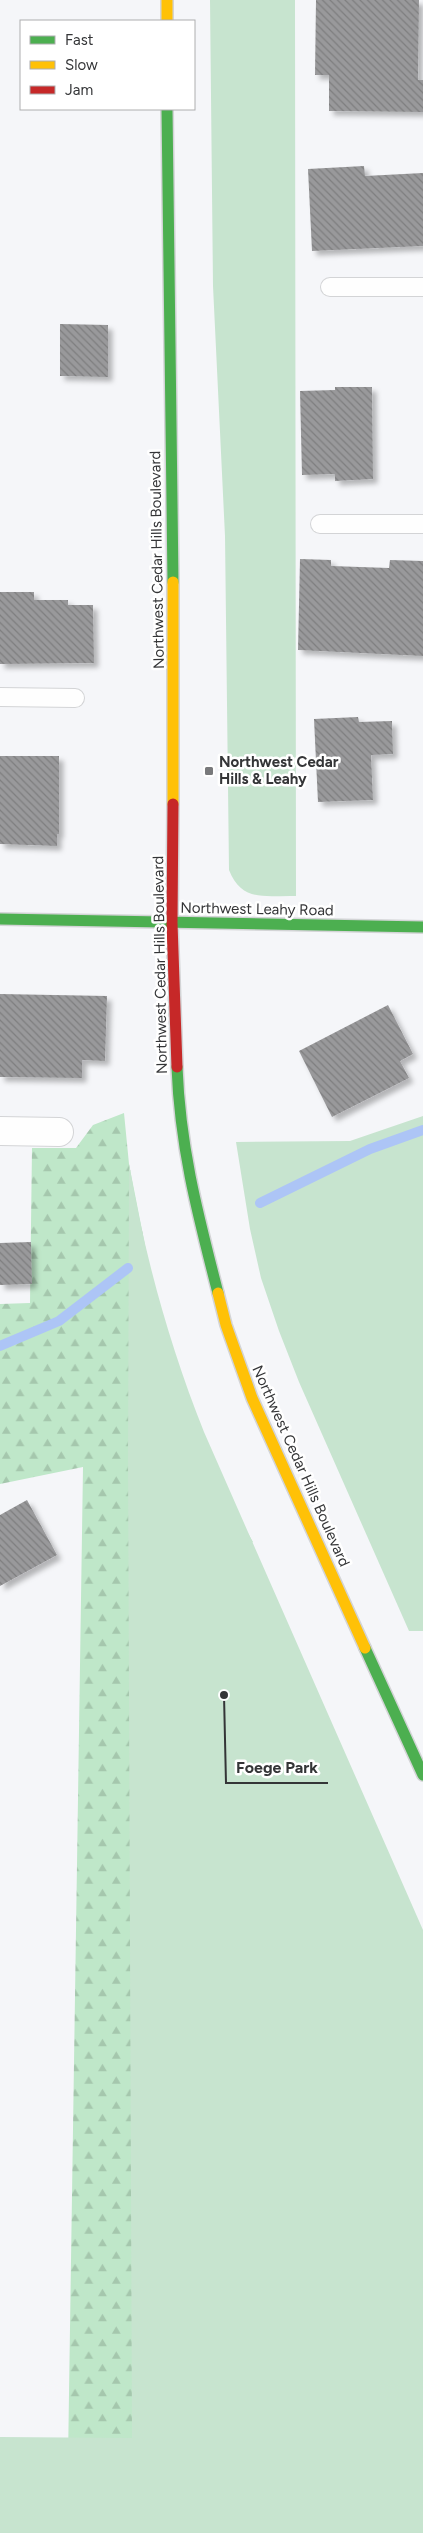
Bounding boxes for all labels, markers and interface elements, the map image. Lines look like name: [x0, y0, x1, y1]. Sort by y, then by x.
legend: [20, 20, 195, 110]
text: Fast: [65, 31, 94, 49]
text: Slow: [65, 56, 98, 74]
text: Jam: [65, 81, 93, 99]
street label: Northwest Cedar Hills Boulevard: [146, 451, 168, 669]
place label: Northwest Cedar Hills & Leahy: [219, 753, 339, 788]
marker: Northwest Cedar Hills & Leahy: [203, 765, 215, 777]
street label: Northwest Cedar Hills Boulevard: [149, 856, 171, 1074]
street label: Northwest Leahy Road: [180, 899, 334, 919]
street label: Northwest Cedar Hills Boulevard: [248, 1363, 354, 1569]
callout: Foege Park: [226, 1752, 328, 1783]
text: Foege Park: [236, 1758, 318, 1777]

